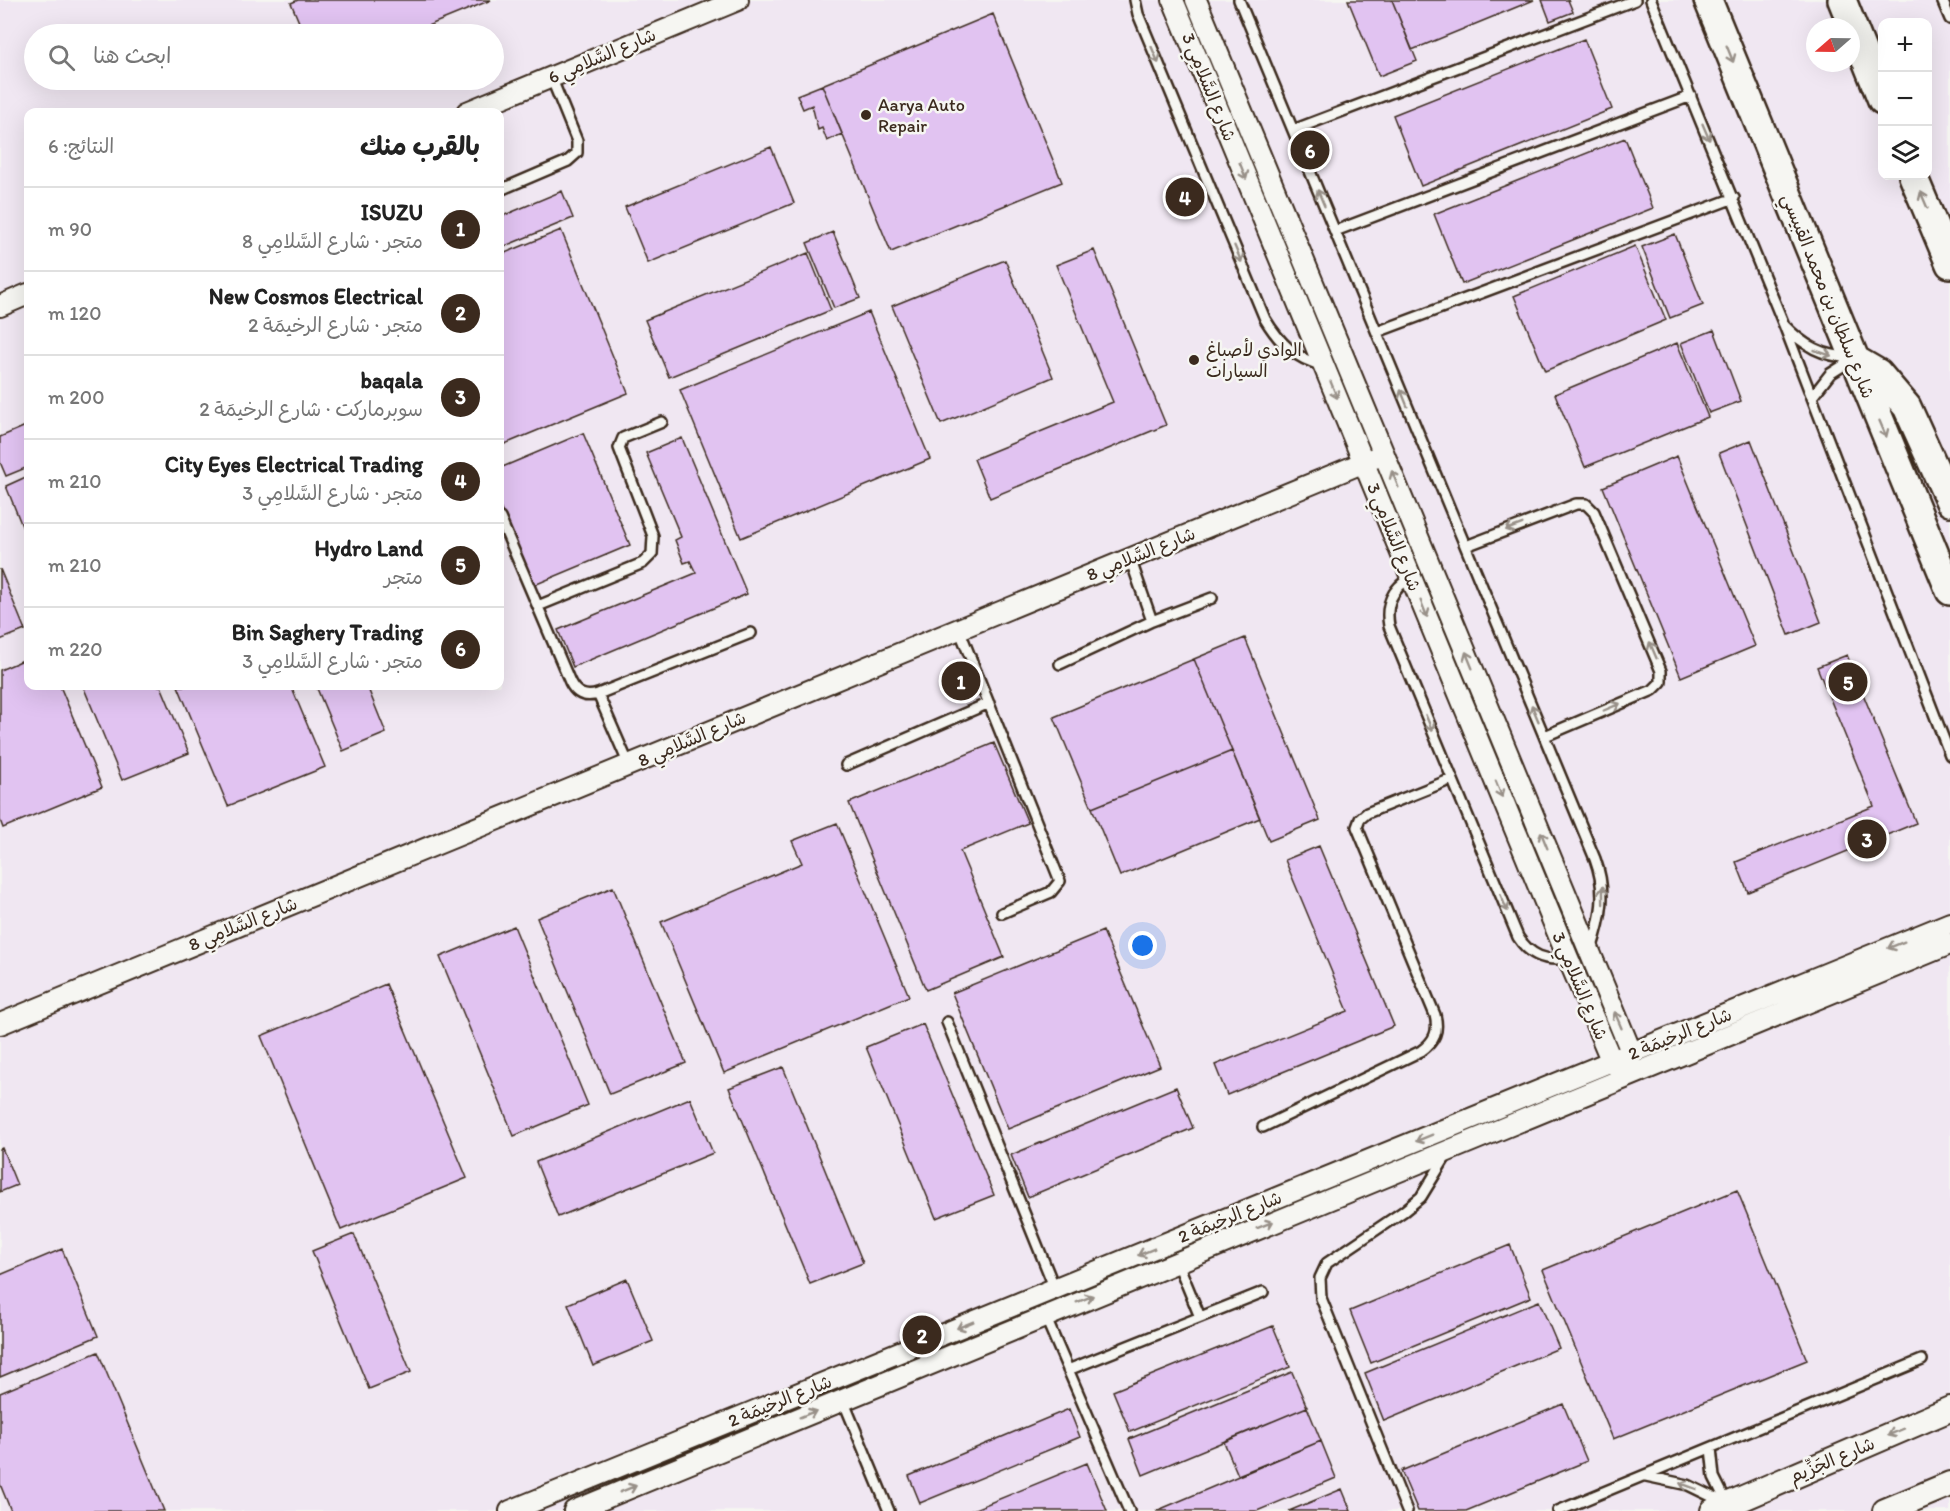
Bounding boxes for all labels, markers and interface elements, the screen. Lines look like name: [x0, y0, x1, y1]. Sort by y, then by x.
north arrow: [1806, 18, 1860, 72]
map controls: [1878, 18, 1932, 180]
button: +: [1878, 18, 1932, 72]
street label: شارع السَّلامِي 6: [545, 23, 661, 93]
search box: [24, 24, 504, 90]
street label: شارع السَّلامِي 3: [1173, 30, 1241, 146]
icon: search: [45, 41, 78, 74]
text: ابحث هنا: [93, 42, 172, 69]
one-way arrow: [1725, 44, 1736, 63]
one-way arrow: [1150, 45, 1161, 63]
button: −: [1878, 72, 1932, 126]
place label: Aarya Auto Repair: [878, 94, 965, 137]
marker: Aarya Auto Repair: [859, 108, 873, 122]
one-way arrow: [1701, 122, 1712, 140]
button: layers: [1878, 126, 1932, 180]
pin: 6: [1290, 128, 1330, 172]
text: بالقرب منك: [360, 130, 480, 162]
text: النتائج: 6: [48, 134, 114, 158]
one-way arrow: [1238, 161, 1249, 179]
pin: 4: [1166, 174, 1204, 220]
one-way arrow: [1315, 189, 1326, 208]
street label: شارع سلطان بن محمد القبيسي: [1772, 190, 1879, 404]
one-way arrow: [1918, 192, 1929, 210]
text: ISUZU: [361, 199, 423, 226]
text: 90 m: [48, 217, 92, 241]
text: 1: [456, 217, 465, 241]
text: متجر · شارع السَّلامِي 8: [242, 229, 423, 253]
one-way arrow: [1233, 244, 1244, 263]
text: New Cosmos Electrical: [209, 283, 423, 310]
text: 120 m: [48, 301, 101, 325]
text: 2: [455, 301, 466, 325]
text: متجر · شارع الرخيمَة 2: [248, 313, 423, 337]
place label: الوادي لأصباغ السيارات: [1206, 338, 1302, 382]
one-way arrow: [1813, 348, 1832, 359]
marker: الوادي لأصباغ السيارات: [1187, 353, 1201, 367]
text: baqala: [360, 367, 423, 394]
one-way arrow: [1329, 380, 1340, 398]
text: 200 m: [48, 385, 105, 409]
text: 3: [455, 385, 466, 409]
one-way arrow: [1398, 389, 1409, 407]
text: سوبرماركت · شارع الرخيمَة 2: [199, 397, 423, 421]
one-way arrow: [1878, 420, 1889, 438]
text: City Eyes Electrical Trading: [165, 451, 423, 478]
text: 210 m: [48, 469, 101, 493]
text: 4: [454, 469, 467, 493]
one-way arrow: [1389, 471, 1400, 489]
street label: شارع السَّلامِي 3: [1358, 480, 1426, 596]
text: متجر · شارع السَّلامِي 3: [242, 481, 423, 505]
street label: شارع السَّلامِي 8: [1083, 522, 1200, 590]
one-way arrow: [1505, 523, 1524, 534]
text: Hydro Land: [315, 535, 423, 562]
text: 210 m: [48, 553, 101, 577]
text: 5: [455, 553, 466, 577]
text: متجر: [384, 565, 423, 589]
one-way arrow: [1419, 599, 1430, 617]
text: Bin Saghery Trading: [232, 619, 423, 646]
text: 220 m: [48, 637, 103, 661]
text: 6: [455, 637, 466, 661]
one-way arrow: [1646, 642, 1658, 660]
text: متجر · شارع السَّلامِي 3: [242, 649, 423, 673]
one-way arrow: [1463, 651, 1474, 669]
pin: 1: [942, 658, 980, 704]
pin: 5: [1828, 660, 1868, 704]
one-way arrow: [1603, 701, 1621, 712]
one-way arrow: [1529, 705, 1540, 723]
street label: شارع السَّلامِي 8: [635, 706, 751, 776]
one-way arrow: [1424, 713, 1435, 731]
one-way arrow: [1494, 779, 1505, 798]
pin: 3: [1848, 816, 1886, 862]
one-way arrow: [1538, 831, 1549, 850]
one-way arrow: [1597, 886, 1608, 906]
street label: شارع السَّلامِي 8: [185, 892, 302, 960]
one-way arrow: [1499, 893, 1510, 911]
street label: شارع السَّلامِي 3: [1543, 929, 1613, 1045]
your location: [1128, 931, 1157, 960]
one-way arrow: [1887, 940, 1906, 951]
street label: شارع الرخيمَة 2: [1625, 1003, 1735, 1066]
one-way arrow: [1612, 1011, 1623, 1030]
one-way arrow: [1415, 1133, 1434, 1144]
street label: شارع الرخيمَة 2: [1175, 1186, 1285, 1249]
one-way arrow: [1256, 1219, 1274, 1230]
one-way arrow: [1137, 1247, 1156, 1258]
one-way arrow: [1075, 1293, 1094, 1304]
pin: 2: [902, 1312, 942, 1358]
one-way arrow: [957, 1320, 975, 1331]
street label: شارع الرخيمَة 2: [725, 1370, 835, 1433]
one-way arrow: [798, 1408, 817, 1419]
one-way arrow: [1888, 1427, 1906, 1439]
street label: شارع الجَزِّيم: [1786, 1432, 1879, 1491]
one-way arrow: [1679, 1479, 1697, 1490]
one-way arrow: [618, 1483, 636, 1494]

